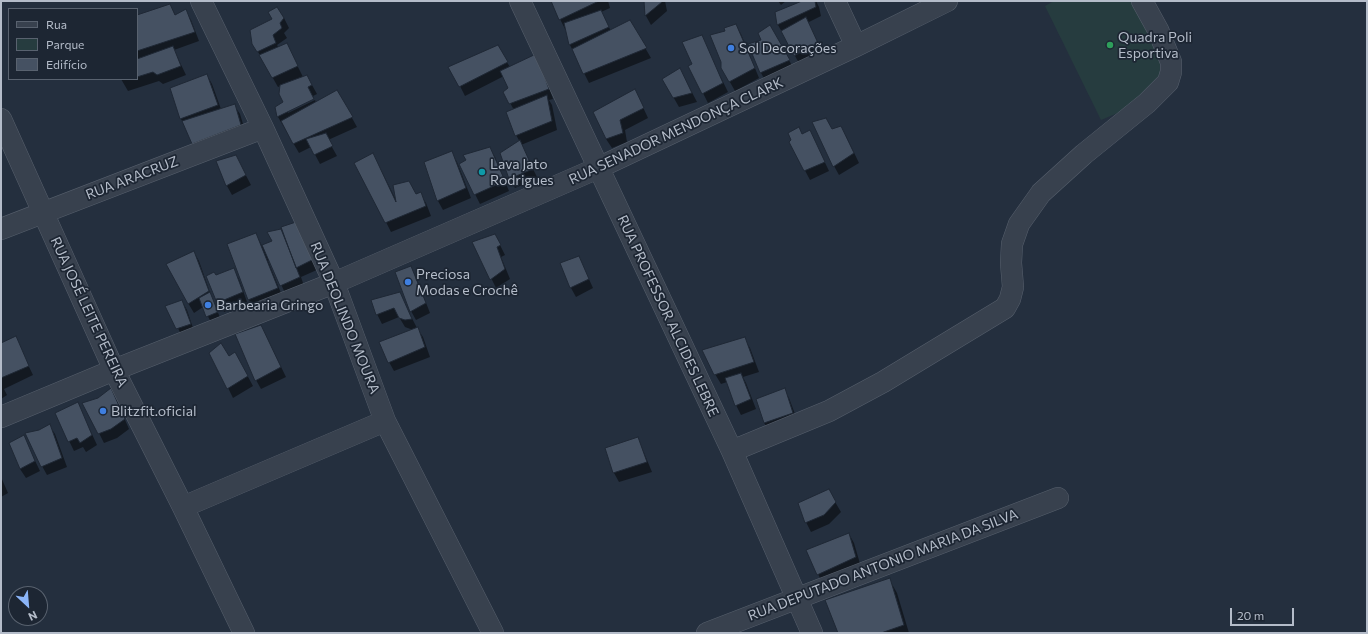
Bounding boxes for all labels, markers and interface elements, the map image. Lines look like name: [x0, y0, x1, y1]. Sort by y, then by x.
legend: [8, 8, 138, 80]
text: Rua: [46, 17, 67, 31]
place label: Quadra Poli Esportiva: [1118, 29, 1192, 62]
text: Parque: [46, 37, 84, 51]
place label: Sol Decorações: [739, 40, 837, 56]
marker: Quadra Poli Esportiva: [1105, 40, 1115, 50]
marker: Sol Decorações: [726, 43, 736, 53]
text: Edifício: [46, 57, 87, 71]
street label: RUA SENADOR MENDONÇA CLARK: [566, 74, 786, 188]
street label: RUA ARACRUZ: [83, 153, 181, 203]
place label: Lava Jato Rodrigues: [490, 156, 554, 188]
marker: Lava Jato Rodrigues: [477, 167, 487, 177]
street label: RUA PROFESSOR ALCIDES LEBRE: [614, 213, 722, 419]
street label: RUA JOSÉ LEITE PEREIRA: [47, 234, 131, 390]
street label: RUA DEOLINDO MOURA: [307, 240, 383, 396]
place label: Preciosa Modas e Crochê: [416, 266, 518, 298]
marker: Preciosa Modas e Crochê: [403, 277, 413, 287]
place label: Barbearia Gringo: [216, 297, 323, 313]
marker: Barbearia Gringo: [203, 300, 213, 310]
place label: Blitzfit.oficial: [111, 403, 197, 419]
marker: Blitzfit.oficial: [98, 406, 108, 416]
street label: RUA DEPUTADO ANTONIO MARIA DA SILVA: [746, 506, 1020, 624]
north arrow: [8, 586, 48, 626]
scale bar: [1232, 600, 1296, 626]
text: 20 m: [1237, 608, 1264, 622]
text: N: [26, 609, 40, 624]

